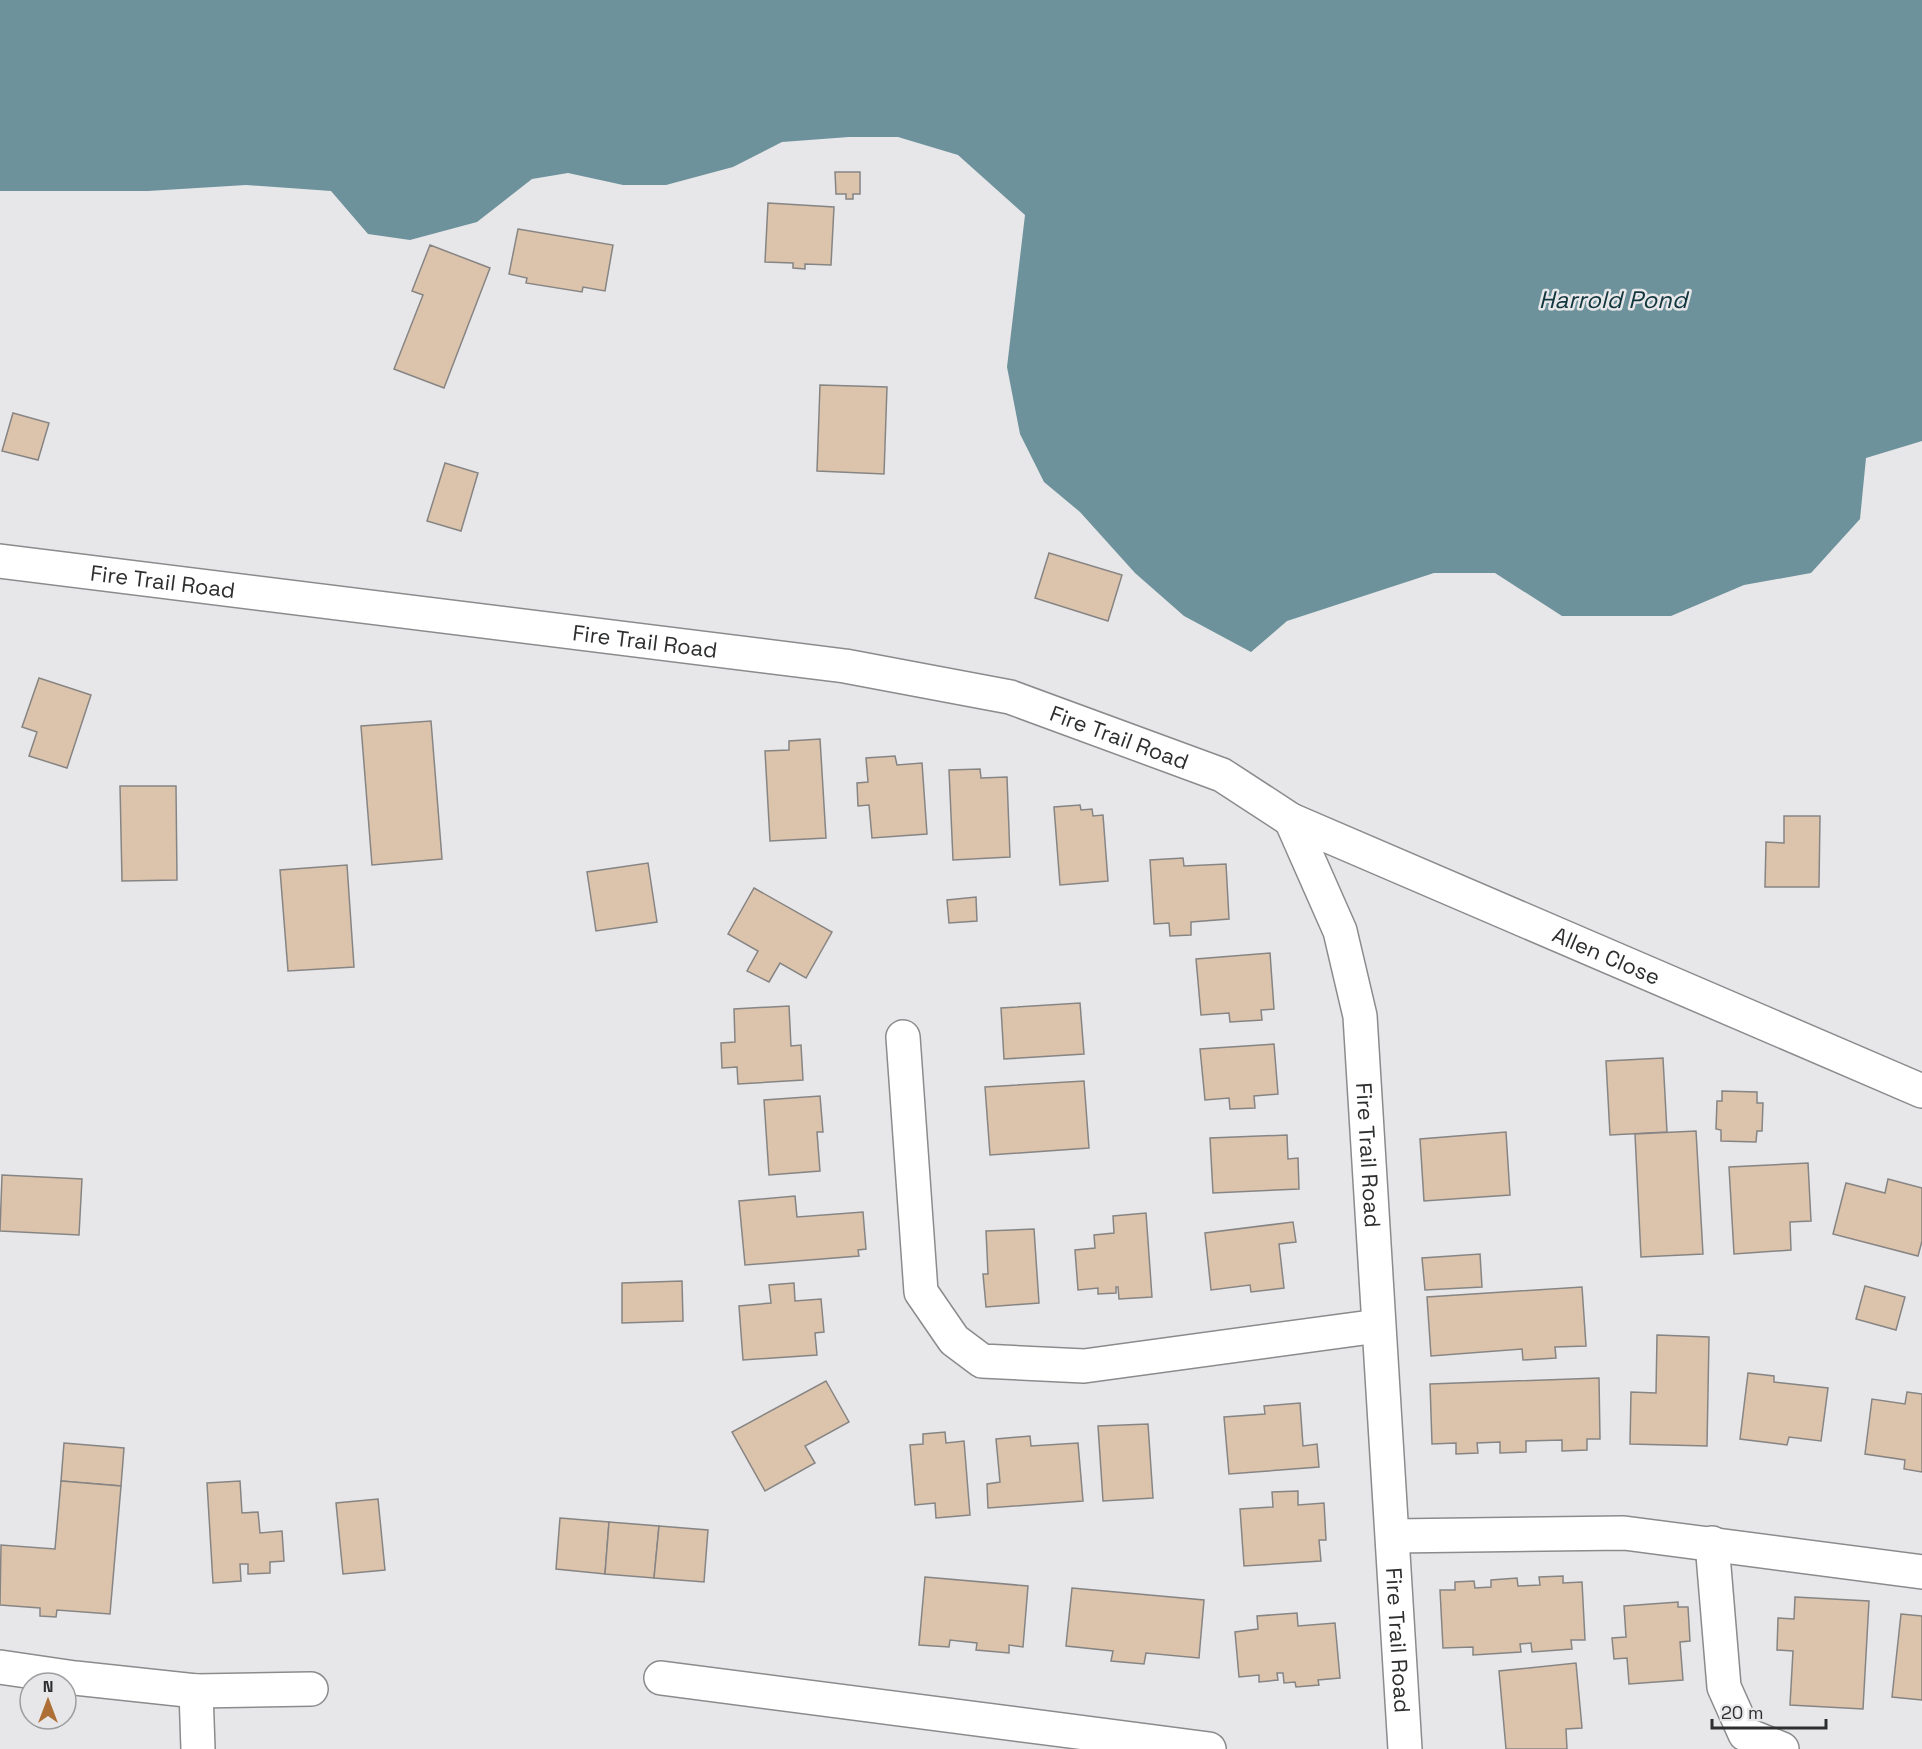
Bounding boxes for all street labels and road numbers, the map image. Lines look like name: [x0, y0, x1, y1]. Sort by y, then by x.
street label: Fire Trail Road: [89, 558, 237, 604]
street label: Fire Trail Road: [571, 618, 719, 664]
street label: Fire Trail Road: [1046, 699, 1193, 776]
street label: Allen Close: [1548, 920, 1665, 991]
street label: Fire Trail Road: [1350, 1082, 1387, 1229]
street label: Fire Trail Road: [1380, 1567, 1417, 1714]

